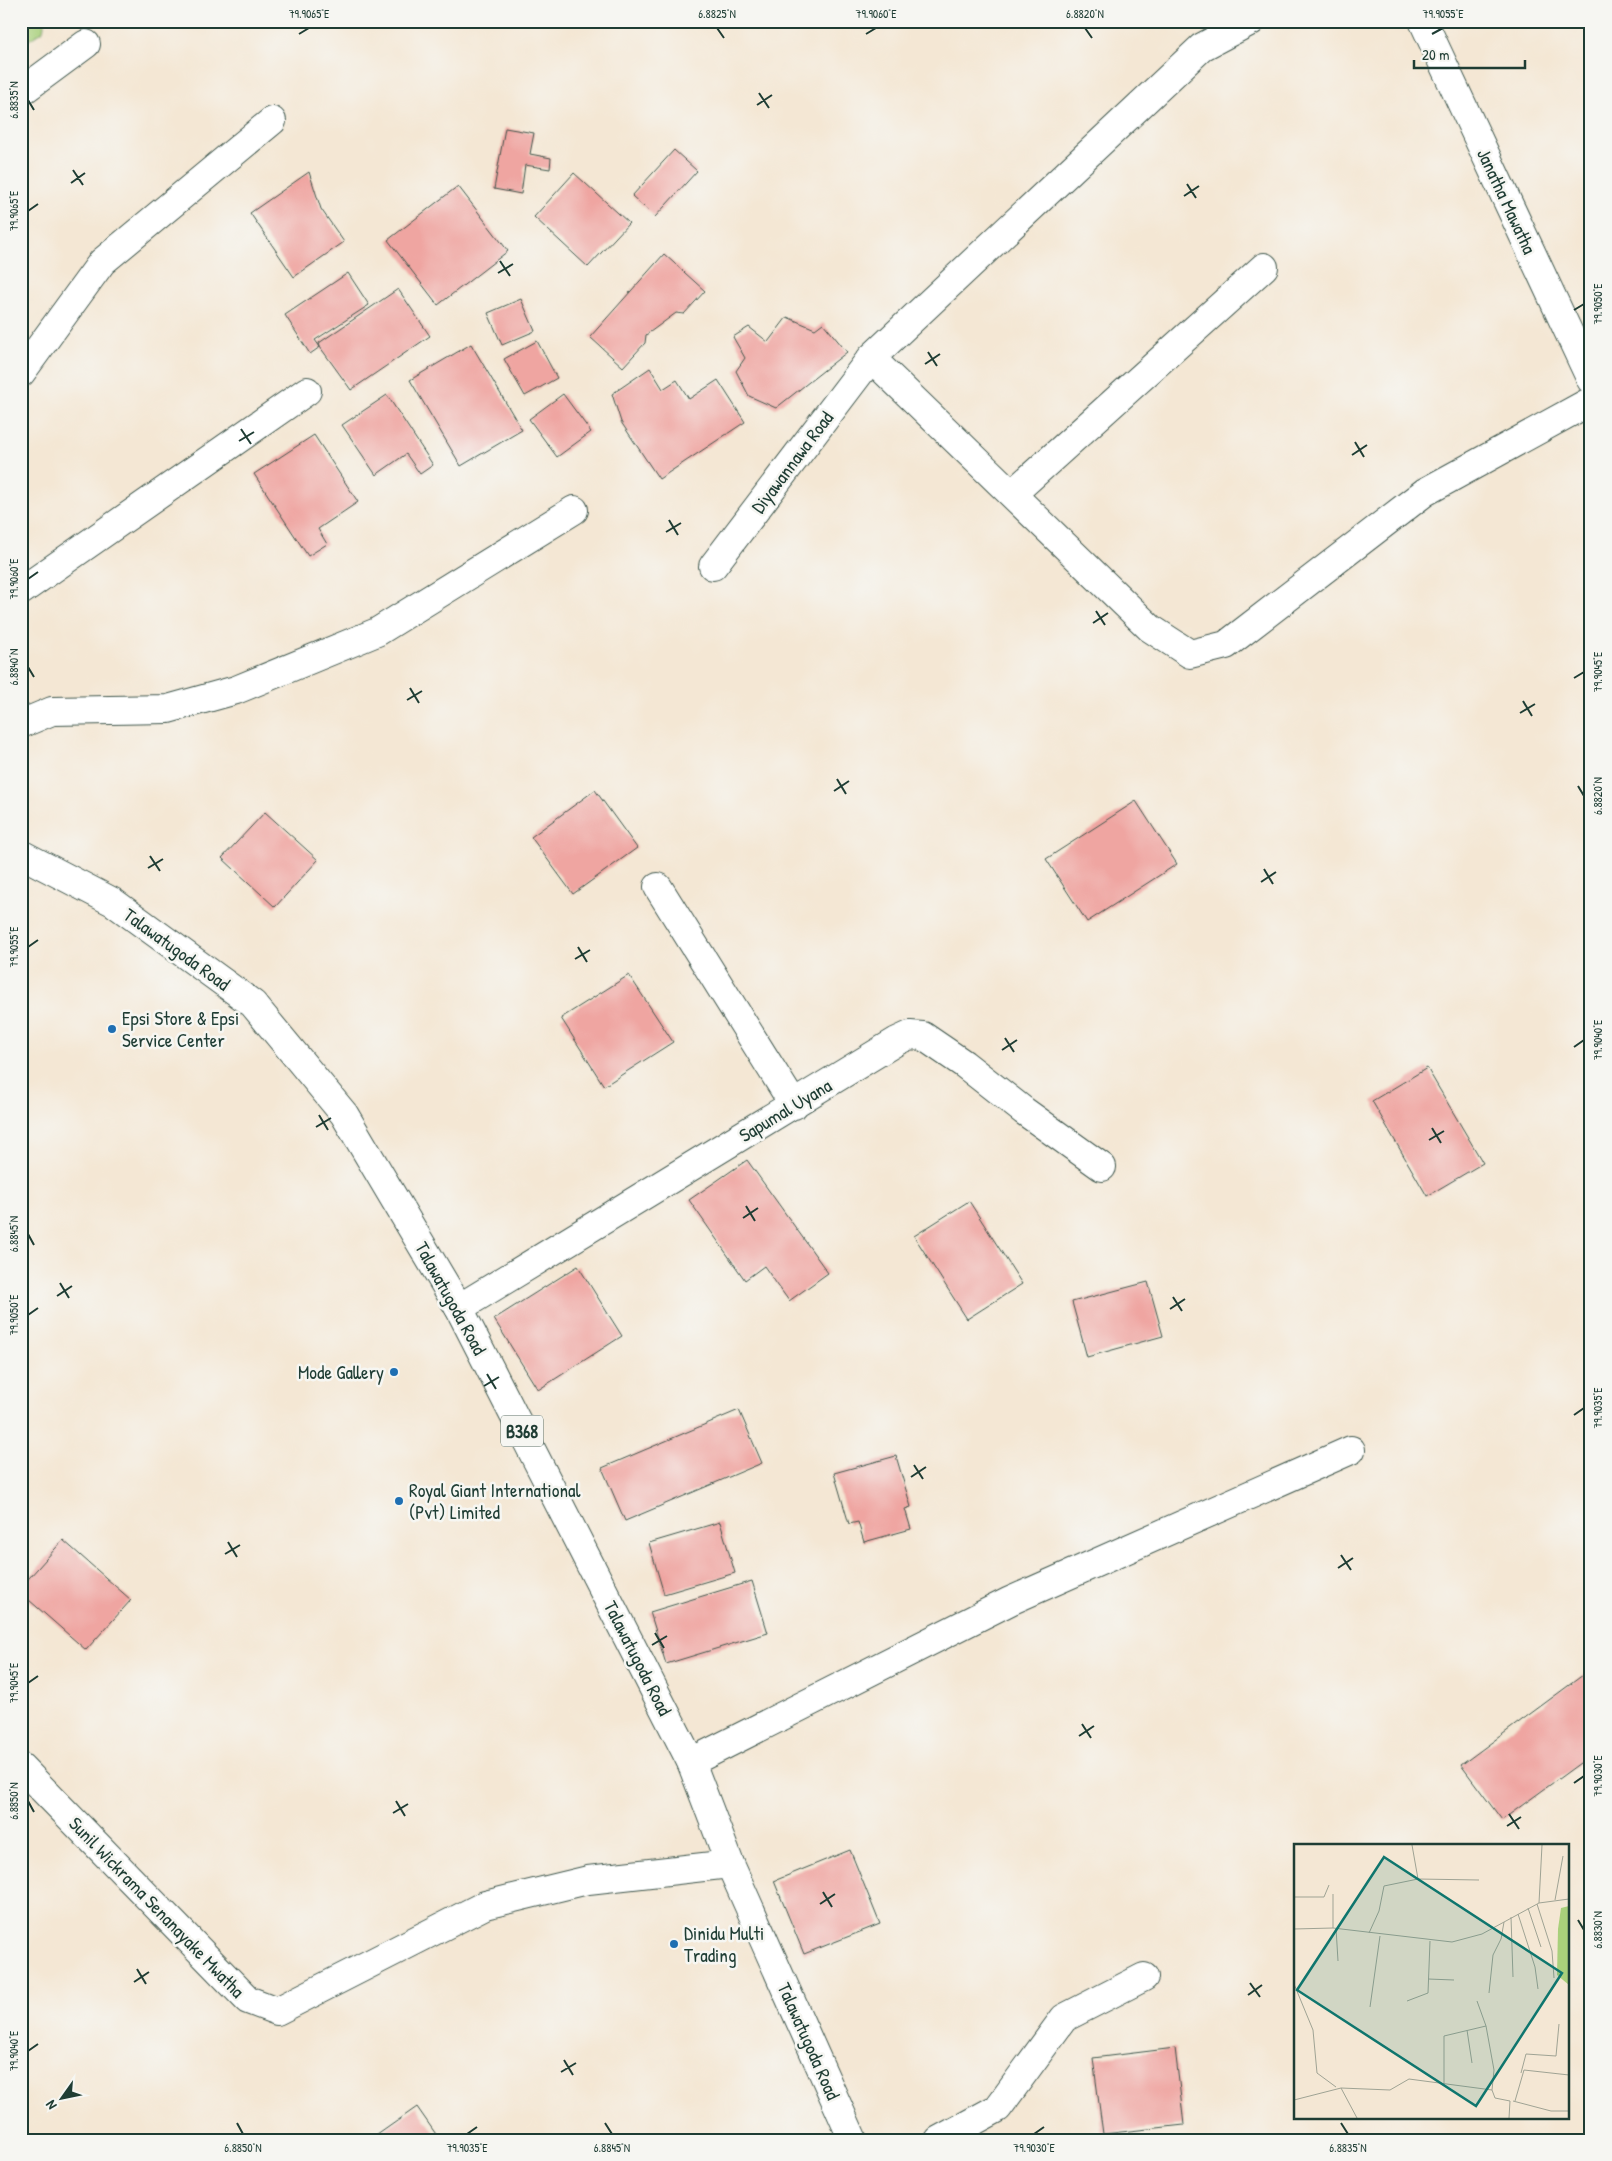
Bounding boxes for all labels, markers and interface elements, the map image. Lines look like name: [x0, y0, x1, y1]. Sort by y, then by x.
text: 79.9065°E: [289, 5, 330, 22]
text: 6.8825°N: [698, 5, 736, 22]
text: 79.9060°E: [856, 5, 897, 22]
text: 6.8820°N: [1066, 5, 1104, 22]
text: 79.9055°E: [1423, 5, 1464, 22]
scale bar: [1414, 38, 1526, 70]
text: 20 m: [1422, 44, 1449, 65]
text: 6.8835°N: [5, 81, 22, 119]
street label: Janatha Mawatha: [1471, 144, 1543, 259]
text: 79.9065°E: [5, 190, 22, 231]
text: 79.9050°E: [1589, 283, 1606, 325]
street label: Diyawannawa Road: [745, 405, 839, 518]
text: 79.9060°E: [5, 558, 22, 599]
text: 6.8840°N: [5, 649, 22, 685]
text: 79.9045°E: [1589, 651, 1606, 692]
text: 6.8820°N: [1589, 777, 1606, 815]
street label: Talawatugoda Road: [119, 902, 236, 997]
text: 79.9055°E: [5, 926, 22, 967]
place label: Epsi Store & Epsi Service Center: [122, 1005, 239, 1053]
text: 79.9040°E: [1589, 1019, 1606, 1060]
marker: Epsi Store & Epsi Service Center: [106, 1023, 118, 1035]
street label: Sapumal Uyana: [734, 1072, 837, 1148]
text: 6.8845°N: [5, 1216, 22, 1252]
street label: Talawatugoda Road: [409, 1237, 493, 1360]
text: 79.9050°E: [5, 1294, 22, 1336]
place label: Mode Gallery: [298, 1359, 384, 1385]
marker: Mode Gallery: [388, 1366, 400, 1378]
text: 79.9035°E: [1589, 1387, 1606, 1429]
road number: B368: [501, 1415, 543, 1446]
place label: Royal Giant International (Pvt) Limited: [409, 1477, 581, 1525]
marker: Royal Giant International (Pvt) Limited: [393, 1495, 405, 1507]
street label: Talawatugoda Road: [598, 1596, 678, 1720]
text: 79.9045°E: [5, 1662, 22, 1703]
text: 79.9030°E: [1589, 1755, 1606, 1797]
text: 6.8850°N: [5, 1782, 22, 1820]
street label: Sunil Wickrama Senanayake Mwatha: [63, 1811, 251, 2004]
inset map: [1294, 1844, 1570, 2118]
text: 6.8830°N: [1589, 1911, 1606, 1949]
place label: Dinidu Multi Trading: [684, 1920, 764, 1968]
marker: Dinidu Multi Trading: [668, 1938, 680, 1950]
street label: Talawatugoda Road: [772, 1978, 847, 2104]
text: 79.9040°E: [5, 2030, 22, 2071]
north arrow: [38, 2074, 88, 2124]
text: N: [40, 2097, 61, 2114]
text: 6.8850°N: [224, 2139, 262, 2156]
text: 79.9035°E: [446, 2139, 488, 2156]
text: 6.8845°N: [594, 2139, 630, 2156]
text: 79.9030°E: [1013, 2139, 1055, 2156]
text: 6.8835°N: [1329, 2139, 1367, 2156]

